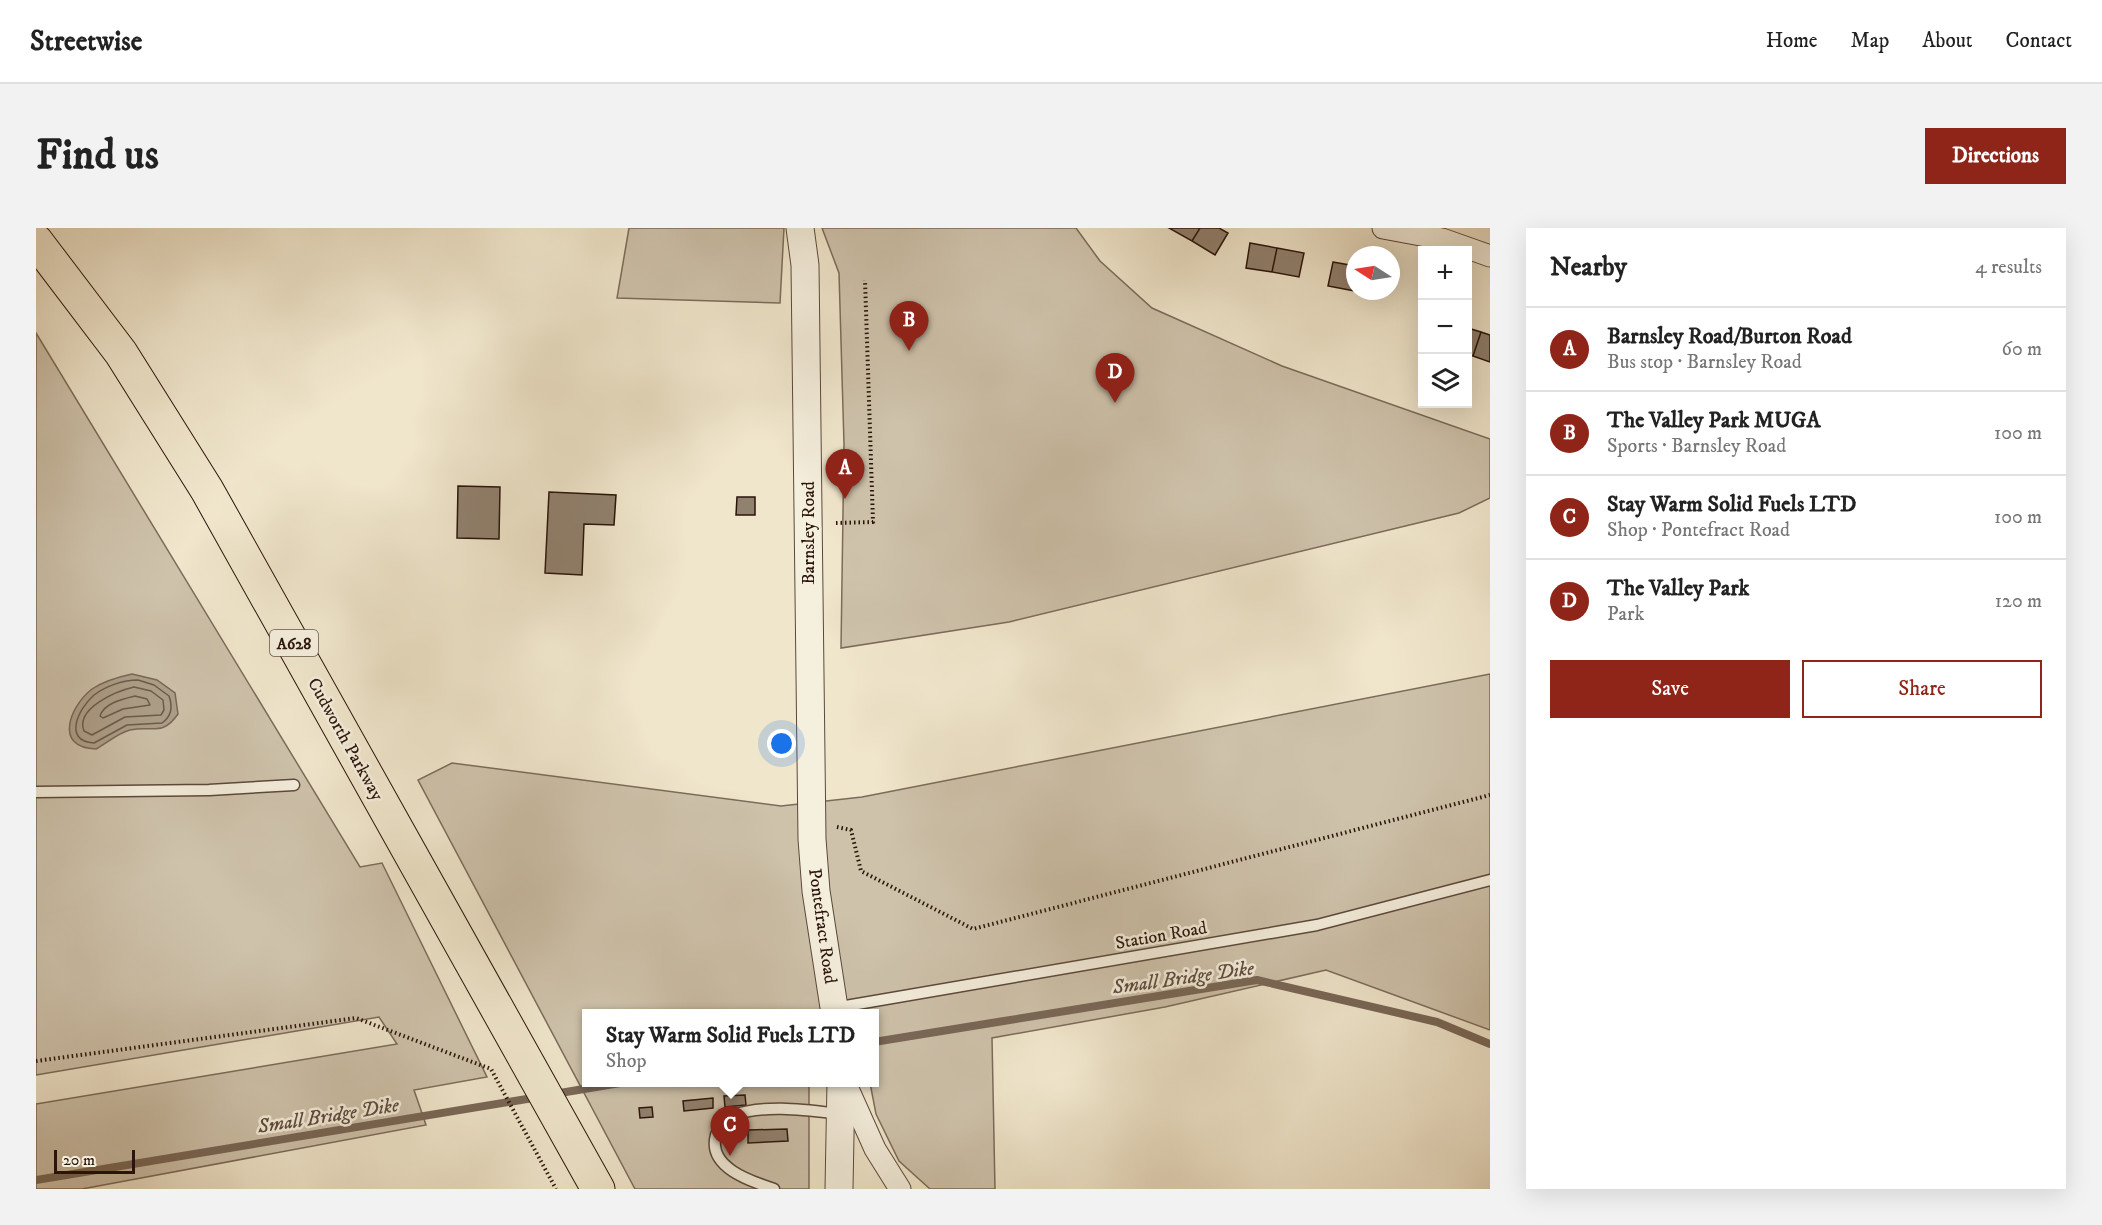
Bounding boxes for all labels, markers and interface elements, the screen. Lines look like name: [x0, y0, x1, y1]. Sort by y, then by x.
text: Streetwise: [30, 24, 142, 59]
text: Home: [1766, 28, 1818, 54]
text: Map: [1851, 28, 1889, 54]
text: About: [1922, 28, 1973, 54]
text: Contact: [2006, 28, 2072, 54]
button: Directions: [1925, 128, 2066, 184]
text: Find us: [36, 130, 159, 182]
north arrow: [1346, 246, 1400, 300]
map controls: [1418, 246, 1472, 408]
button: +: [1418, 246, 1472, 300]
text: Nearby: [1550, 251, 1627, 284]
text: 4 results: [1975, 255, 2042, 280]
button: −: [1418, 300, 1472, 354]
pin: B: [890, 302, 928, 351]
text: Barnsley Road/Burton Road: [1607, 323, 1852, 350]
text: A: [1563, 337, 1576, 362]
text: 60 m: [2002, 337, 2042, 362]
text: Bus stop · Barnsley Road: [1607, 350, 1802, 375]
pin: D: [1096, 354, 1134, 403]
button: layers: [1418, 354, 1472, 408]
text: The Valley Park MUGA: [1607, 407, 1820, 434]
text: B: [1563, 421, 1576, 446]
text: 100 m: [1994, 421, 2042, 446]
text: Sports · Barnsley Road: [1607, 434, 1786, 459]
pin: A: [826, 450, 864, 499]
street label: Barnsley Road: [798, 481, 820, 585]
text: Stay Warm Solid Fuels LTD: [1607, 491, 1856, 518]
text: C: [1563, 505, 1576, 530]
text: 100 m: [1994, 505, 2042, 530]
text: Shop · Pontefract Road: [1607, 518, 1790, 543]
text: The Valley Park: [1607, 575, 1749, 602]
text: D: [1562, 589, 1577, 614]
text: 120 m: [1995, 589, 2042, 614]
text: Park: [1607, 602, 1644, 627]
road number: A628: [270, 630, 318, 656]
button: Save: [1550, 660, 1790, 718]
button: Share: [1802, 660, 2042, 718]
street label: Cudworth Parkway: [302, 674, 388, 805]
your location: [767, 729, 796, 758]
street label: Pontefract Road: [803, 867, 841, 985]
street label: Station Road: [1114, 917, 1209, 955]
water label: Small Bridge Dike: [1110, 956, 1257, 1001]
popup: [582, 1009, 879, 1087]
text: Stay Warm Solid Fuels LTD: [606, 1022, 855, 1049]
text: Shop: [606, 1049, 647, 1074]
water label: Small Bridge Dike: [255, 1093, 402, 1140]
pin: C: [710, 1106, 750, 1156]
scale bar: [54, 1147, 135, 1174]
text: 20 m: [63, 1150, 95, 1170]

